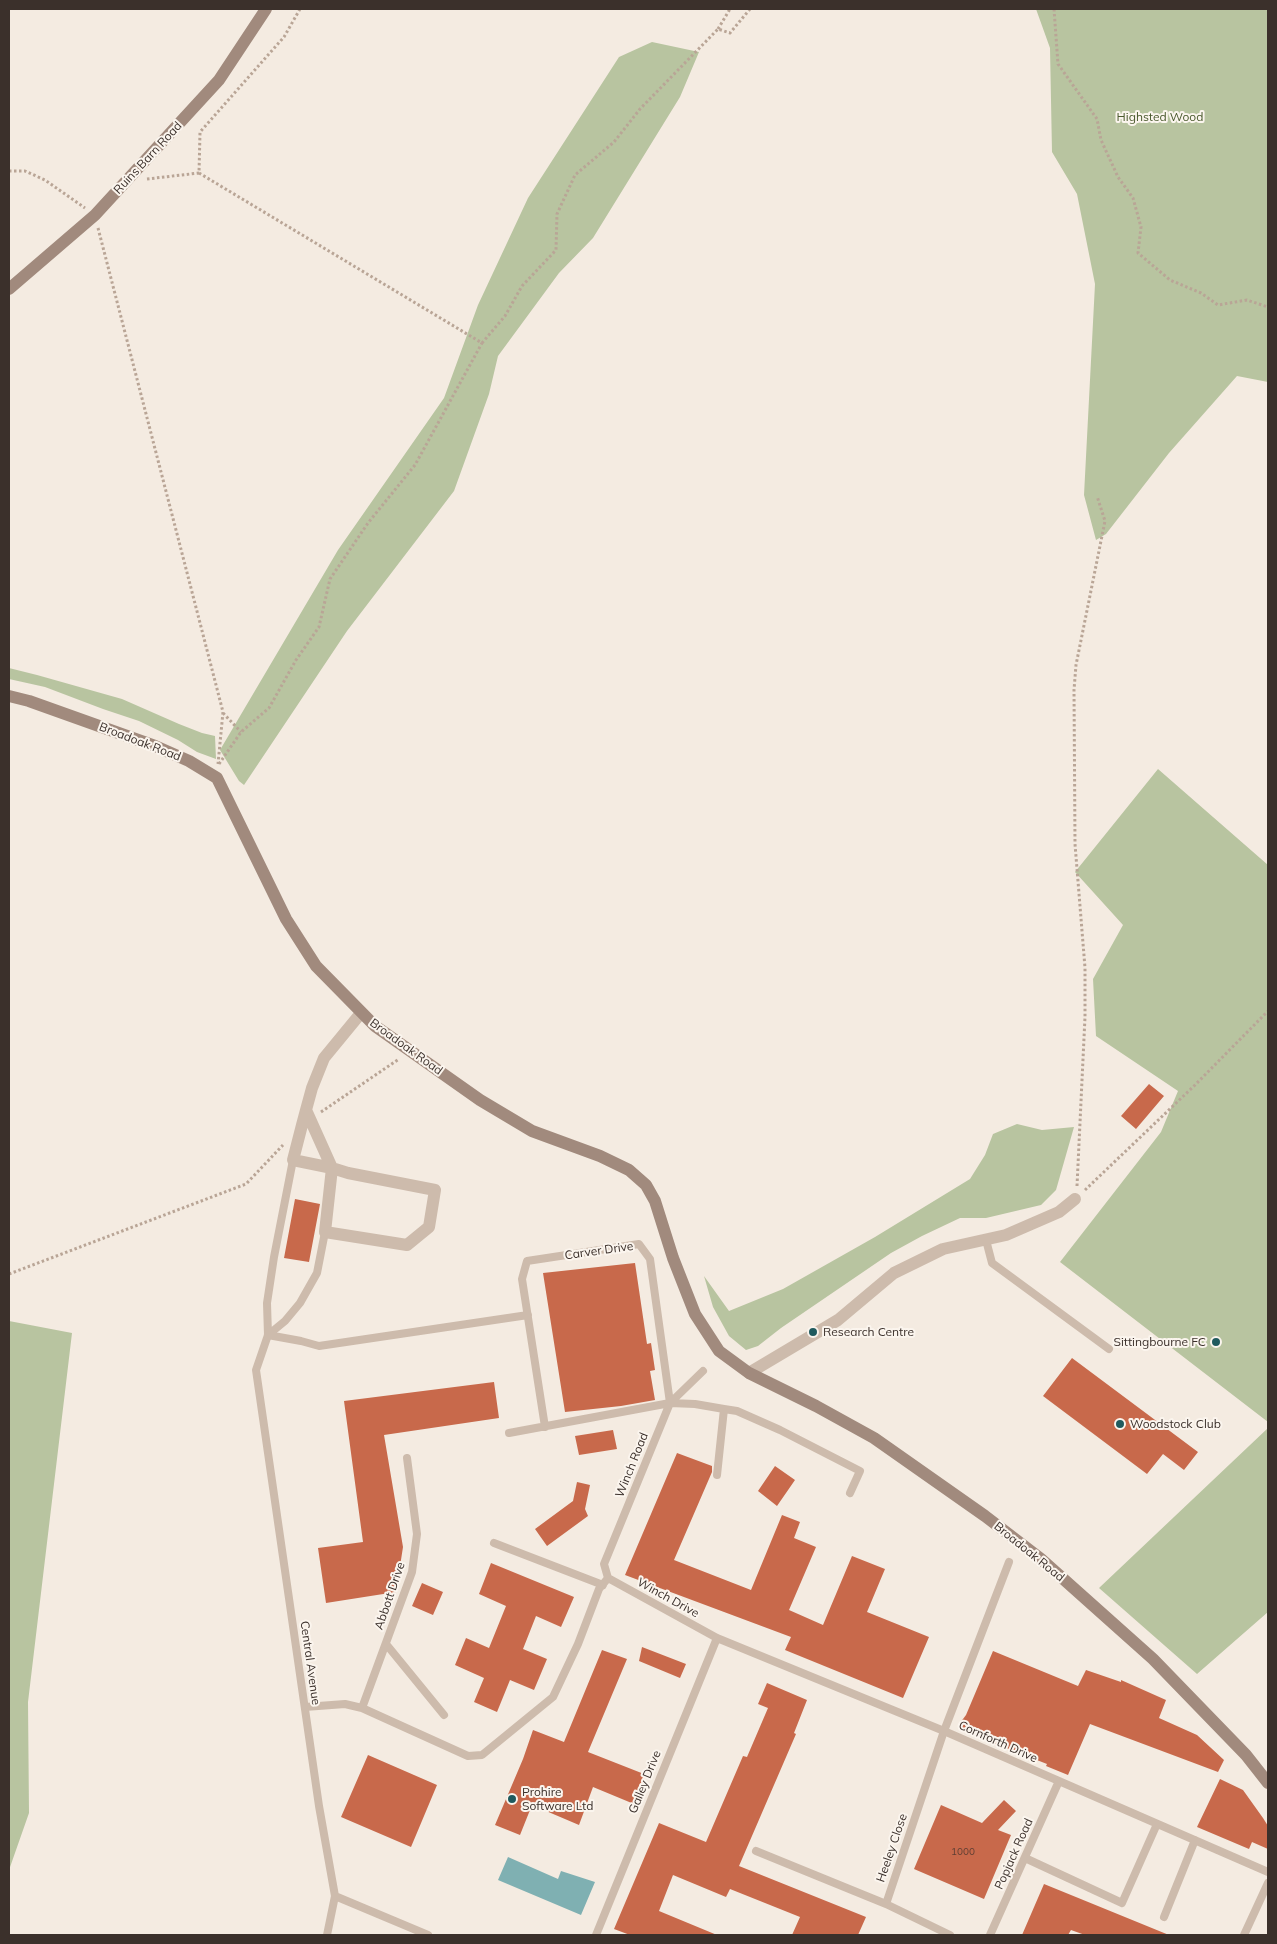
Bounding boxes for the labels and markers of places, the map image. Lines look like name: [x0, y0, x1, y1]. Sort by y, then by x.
place label: Research Centre: [823, 1325, 914, 1339]
marker: Research Centre: [807, 1326, 819, 1338]
place label: Sittingbourne FC: [1114, 1335, 1206, 1349]
marker: Sittingbourne FC: [1210, 1336, 1222, 1348]
place label: Woodstock Club: [1130, 1417, 1221, 1431]
marker: Woodstock Club: [1114, 1418, 1126, 1430]
place label: Prohire Software Ltd: [522, 1785, 593, 1813]
marker: Prohire Software Ltd: [506, 1793, 518, 1805]

